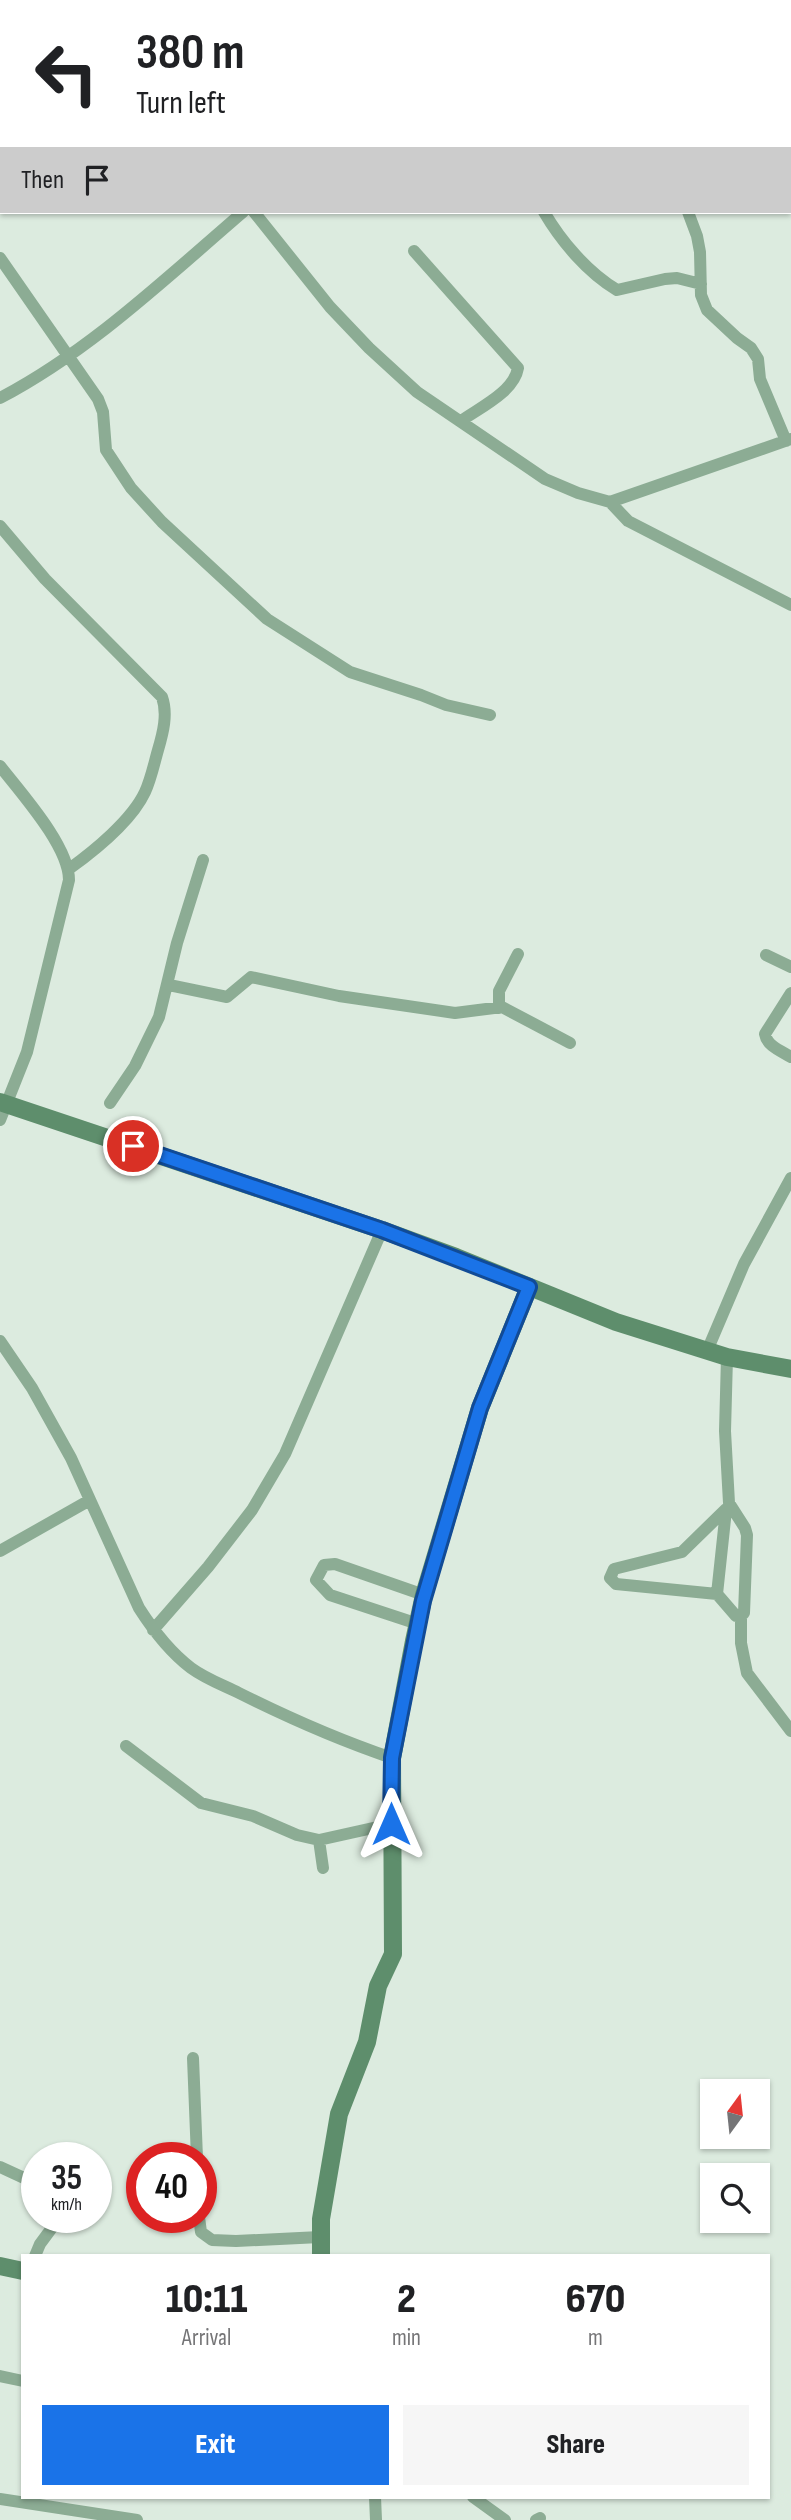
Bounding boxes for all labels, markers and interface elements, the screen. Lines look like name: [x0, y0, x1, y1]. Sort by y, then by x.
text: 380 m: [136, 24, 245, 83]
icon: left: [21, 28, 112, 119]
text: Turn left: [136, 84, 226, 123]
icon: arrive: [78, 161, 116, 199]
text: Then: [21, 165, 64, 196]
pin: [103, 1116, 163, 1176]
icon: arrive: [114, 1127, 152, 1165]
position arrow: [354, 1787, 428, 1861]
north arrow: [700, 2079, 770, 2149]
map controls: [700, 2079, 770, 2233]
speed limit sign: 40: [126, 2142, 217, 2233]
text: 35: [51, 2157, 82, 2200]
button: search: [700, 2163, 770, 2233]
text: km/h: [51, 2194, 82, 2215]
text: 10:11: [166, 2274, 247, 2325]
text: 2: [397, 2274, 416, 2325]
text: 670: [566, 2274, 625, 2325]
text: Arrival: [182, 2324, 231, 2352]
text: min: [392, 2324, 421, 2352]
text: m: [588, 2324, 603, 2352]
button: Exit: [42, 2405, 389, 2485]
button: Share: [403, 2405, 749, 2485]

